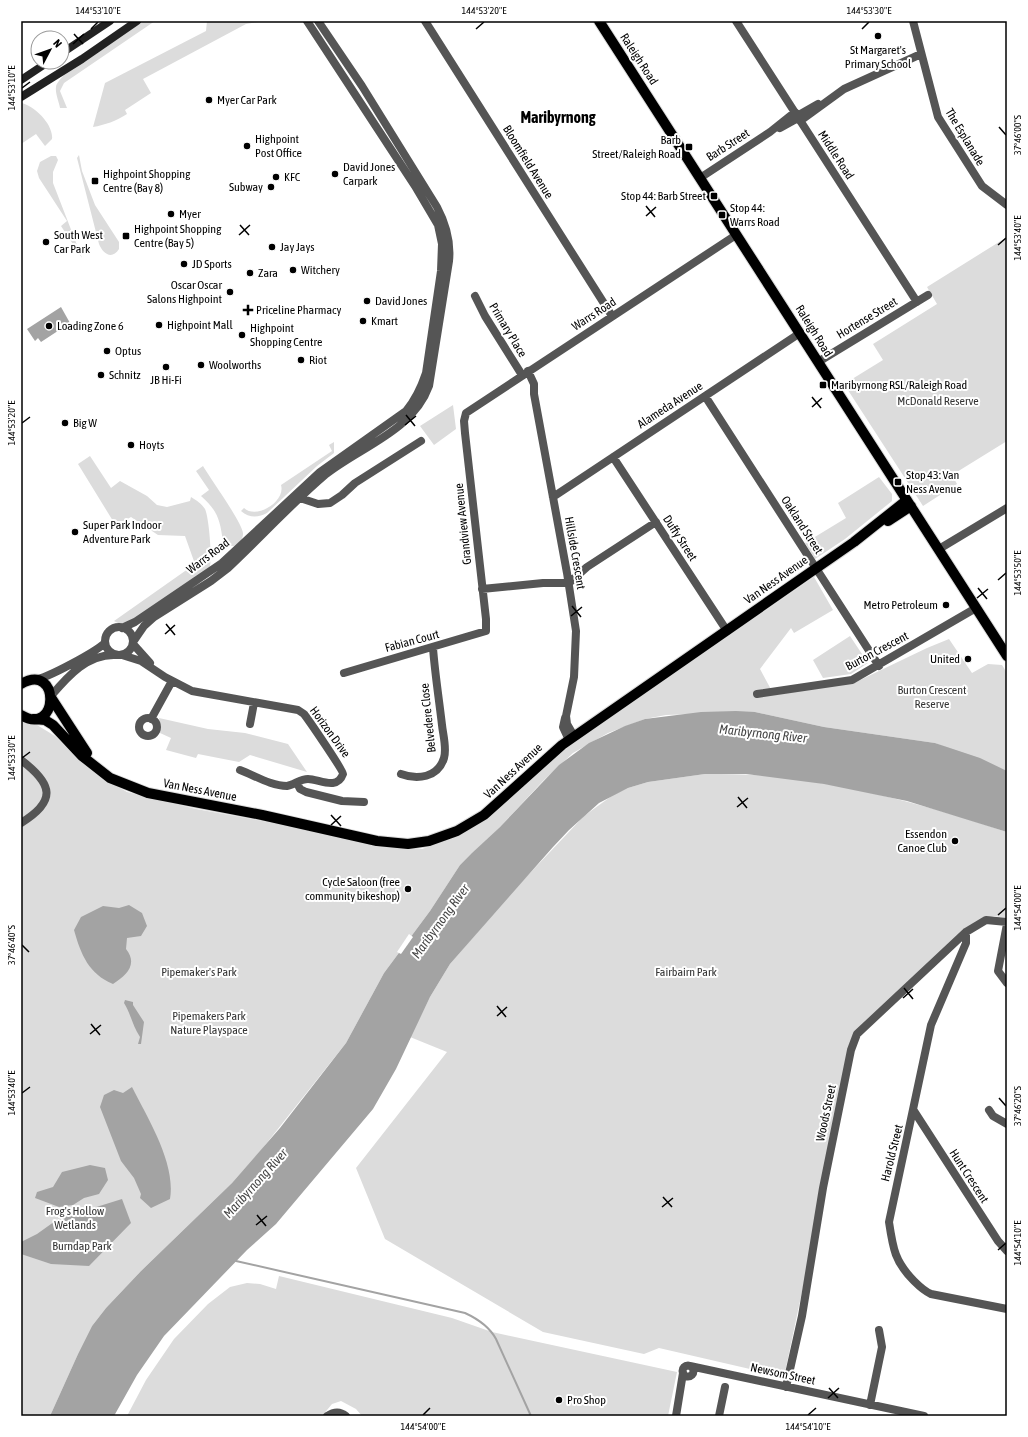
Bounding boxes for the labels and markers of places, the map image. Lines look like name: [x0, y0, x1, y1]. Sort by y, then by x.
marker: St Margaret's Primary School: [873, 31, 883, 41]
place label: St Margaret's Primary School: [845, 43, 912, 71]
place label: Myer Car Park: [217, 93, 277, 107]
marker: Myer Car Park: [204, 95, 214, 105]
place label: Highpoint Post Office: [255, 132, 302, 160]
place label: Barb Street/Raleigh Road: [592, 133, 681, 161]
marker: Highpoint Post Office: [242, 141, 252, 151]
marker: Barb Street/Raleigh Road: [684, 142, 694, 152]
place label: David Jones Carpark: [343, 160, 395, 188]
place label: Highpoint Shopping Centre (Bay 8): [103, 167, 191, 195]
marker: David Jones Carpark: [330, 169, 340, 179]
place label: KFC: [284, 170, 301, 184]
marker: KFC: [271, 172, 281, 182]
marker: Highpoint Shopping Centre (Bay 8): [90, 176, 100, 186]
place label: Subway: [229, 180, 263, 194]
marker: Subway: [266, 182, 276, 192]
place label: Stop 44: Barb Street: [621, 189, 707, 203]
marker: Stop 44: Barb Street: [709, 191, 719, 201]
place label: Stop 44: Warrs Road: [730, 201, 780, 229]
place label: Myer: [179, 207, 201, 221]
marker: Myer: [166, 209, 176, 219]
marker: Stop 44: Warrs Road: [717, 210, 727, 220]
place label: Highpoint Shopping Centre (Bay 5): [134, 222, 222, 250]
place label: South West Car Park: [54, 228, 103, 256]
marker: Highpoint Shopping Centre (Bay 5): [121, 231, 131, 241]
marker: South West Car Park: [41, 237, 51, 247]
place label: Jay Jays: [280, 240, 315, 254]
marker: Jay Jays: [267, 242, 277, 252]
place label: JD Sports: [192, 257, 232, 271]
marker: JD Sports: [179, 259, 189, 269]
place label: Witchery: [301, 263, 340, 277]
marker: Witchery: [288, 265, 298, 275]
place label: Zara: [258, 266, 278, 280]
marker: Zara: [245, 268, 255, 278]
place label: Oscar Oscar Salons Highpoint: [147, 278, 223, 306]
marker: Oscar Oscar Salons Highpoint: [225, 287, 235, 297]
place label: David Jones: [375, 294, 427, 308]
marker: David Jones: [362, 296, 372, 306]
place label: Priceline Pharmacy: [256, 303, 341, 317]
marker: Priceline Pharmacy: [243, 305, 253, 315]
place label: Kmart: [371, 314, 399, 328]
marker: Kmart: [358, 316, 368, 326]
place label: Highpoint Mall: [167, 318, 234, 332]
place label: Loading Zone 6: [57, 319, 124, 333]
marker: Highpoint Mall: [154, 320, 164, 330]
marker: Loading Zone 6: [44, 321, 54, 331]
place label: Highpoint Shopping Centre: [250, 321, 322, 349]
marker: Highpoint Shopping Centre: [237, 330, 247, 340]
place label: Optus: [115, 344, 141, 358]
marker: Optus: [102, 346, 112, 356]
place label: Riot: [309, 353, 327, 367]
marker: Riot: [296, 355, 306, 365]
place label: Woolworths: [209, 358, 261, 372]
marker: Woolworths: [196, 360, 206, 370]
marker: JB Hi-Fi: [161, 362, 171, 372]
place label: Schnitz: [109, 368, 141, 382]
marker: Schnitz: [96, 370, 106, 380]
place label: JB Hi-Fi: [150, 373, 182, 387]
place label: Maribyrnong RSL/Raleigh Road: [831, 378, 967, 392]
marker: Maribyrnong RSL/Raleigh Road: [818, 380, 828, 390]
place label: Big W: [73, 416, 97, 430]
marker: Big W: [60, 418, 70, 428]
place label: Hoyts: [139, 438, 164, 452]
marker: Hoyts: [126, 440, 136, 450]
place label: Stop 43: Van Ness Avenue: [906, 468, 962, 496]
marker: Stop 43: Van Ness Avenue: [893, 477, 903, 487]
place label: Super Park Indoor Adventure Park: [83, 518, 162, 546]
marker: Super Park Indoor Adventure Park: [70, 527, 80, 537]
place label: Metro Petroleum: [863, 598, 938, 612]
marker: Metro Petroleum: [941, 600, 951, 610]
place label: United: [930, 652, 960, 666]
marker: United: [963, 654, 973, 664]
place label: Essendon Canoe Club: [897, 827, 947, 855]
marker: Essendon Canoe Club: [950, 836, 960, 846]
place label: Cycle Saloon (free community bikeshop): [305, 875, 400, 903]
marker: Cycle Saloon (free community bikeshop): [403, 884, 413, 894]
place label: Pro Shop: [567, 1393, 606, 1407]
marker: Pro Shop: [554, 1395, 564, 1405]

